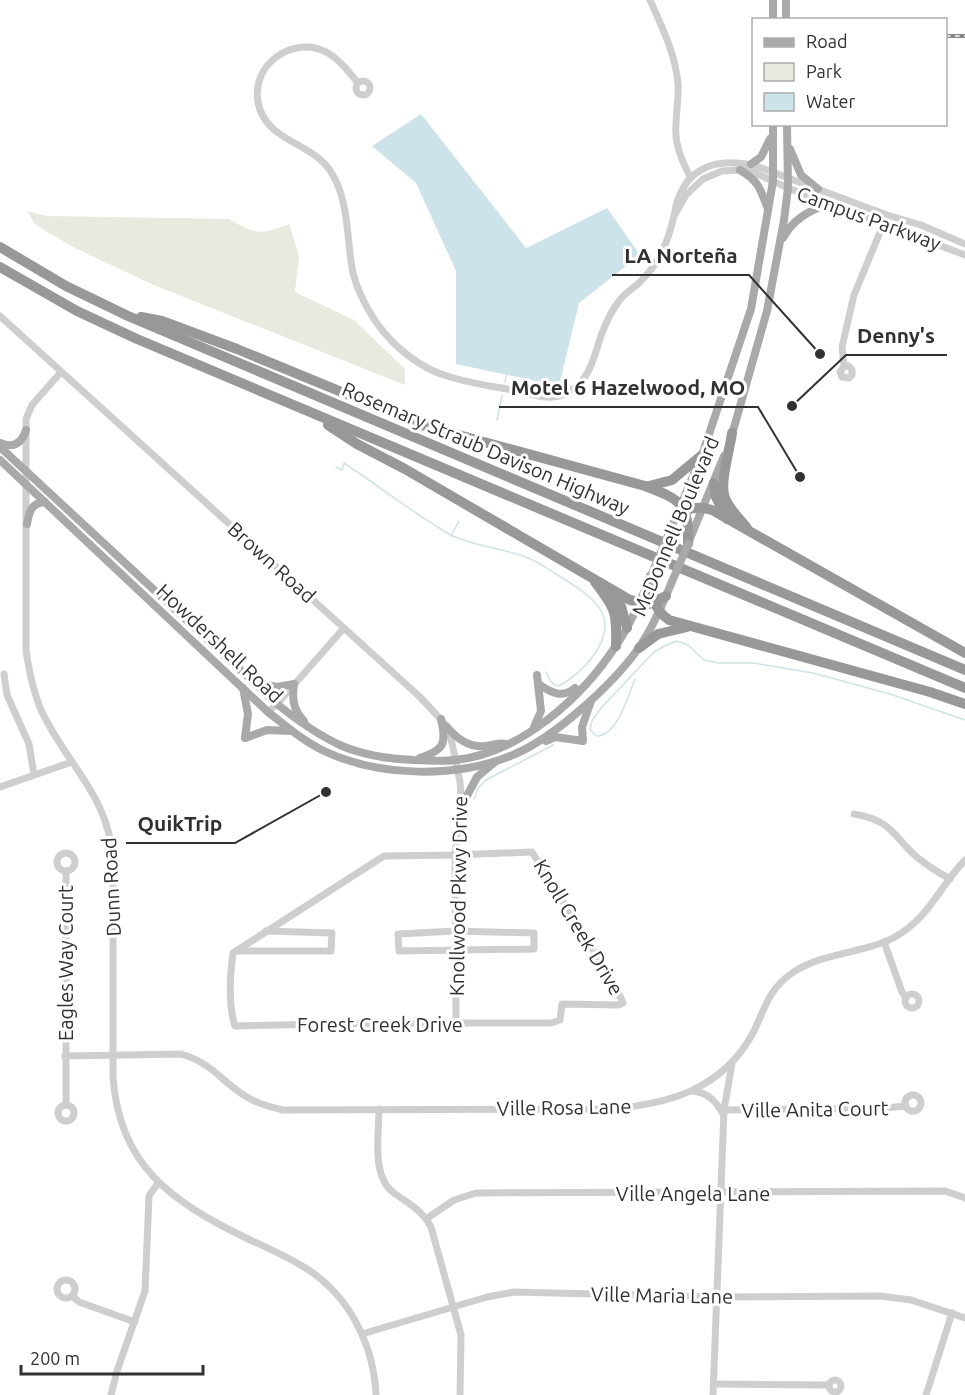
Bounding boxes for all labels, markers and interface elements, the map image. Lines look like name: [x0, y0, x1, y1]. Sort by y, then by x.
legend: [752, 18, 947, 126]
text: Road: [806, 31, 848, 51]
text: Park: [806, 61, 842, 81]
text: Water: [806, 91, 856, 111]
street label: Campus Parkway: [794, 181, 944, 255]
callout: LA Norteña: [612, 236, 749, 275]
text: LA Norteña: [624, 243, 738, 267]
callout: Denny's: [846, 316, 947, 355]
text: Denny's: [857, 323, 935, 347]
callout: Motel 6 Hazelwood, MO: [499, 368, 758, 407]
text: Motel 6 Hazelwood, MO: [511, 375, 745, 399]
street label: Rosemary Straub Davison Highway: [339, 377, 633, 519]
street label: McDonnell Boulevard: [627, 433, 723, 619]
street label: Brown Road: [224, 517, 320, 607]
street label: Howdershell Road: [152, 579, 288, 707]
street label: Knollwood Pkwy Drive: [445, 796, 471, 996]
callout: QuikTrip: [126, 804, 235, 843]
text: QuikTrip: [138, 811, 222, 835]
street label: Dunn Road: [97, 837, 125, 937]
street label: Knoll Creek Drive: [529, 855, 629, 999]
street label: Eagles Way Court: [54, 885, 77, 1041]
street label: Forest Creek Drive: [297, 1013, 463, 1036]
street label: Ville Rosa Lane: [496, 1094, 632, 1120]
street label: Ville Anita Court: [741, 1096, 889, 1122]
street label: Ville Angela Lane: [616, 1182, 770, 1205]
street label: Ville Maria Lane: [591, 1282, 733, 1308]
scale bar: [21, 1338, 202, 1376]
text: 200 m: [30, 1348, 80, 1368]

